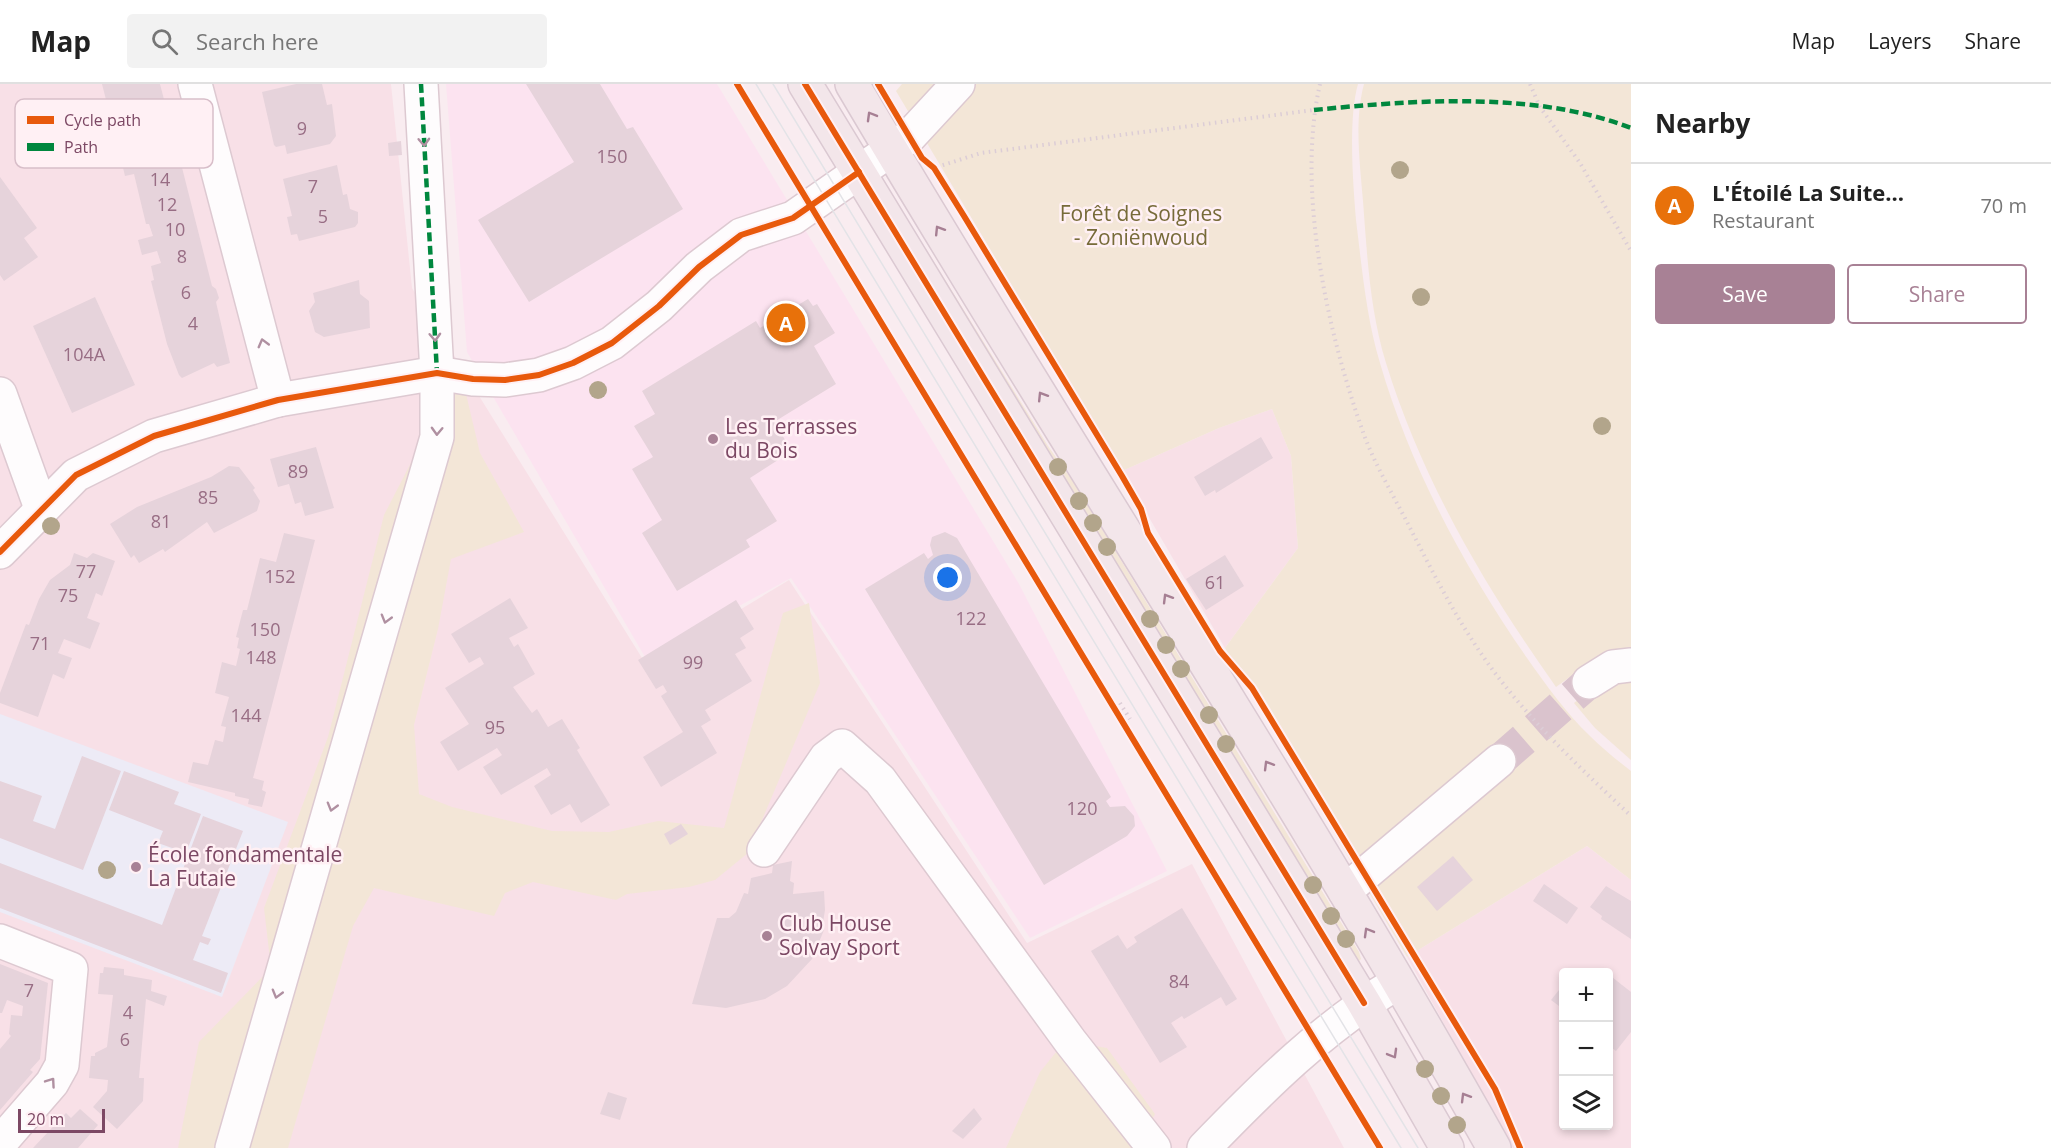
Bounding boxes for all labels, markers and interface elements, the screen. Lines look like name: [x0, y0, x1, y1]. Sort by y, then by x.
search box: [127, 14, 547, 68]
text: Map: [30, 22, 91, 60]
icon: search: [148, 25, 181, 58]
text: Search here: [196, 26, 319, 56]
text: Map: [1792, 27, 1835, 55]
text: Layers: [1868, 27, 1932, 55]
text: Share: [1965, 27, 2021, 55]
legend: [15, 99, 213, 168]
text: Nearby: [1655, 105, 1750, 141]
text: Cycle path: [64, 109, 141, 131]
one-way arrow: [867, 112, 879, 122]
house number: 9: [297, 116, 307, 140]
text: Path: [64, 136, 98, 158]
one-way arrow: [417, 138, 430, 147]
house number: 150: [597, 144, 627, 168]
house number: 14: [150, 167, 170, 191]
house number: 7: [308, 174, 318, 198]
text: L'Étoilé La Suite...: [1712, 177, 1904, 207]
house number: 12: [157, 192, 177, 216]
text: A: [1668, 192, 1681, 219]
text: 70 m: [1980, 192, 2027, 219]
park label: Forêt de Soignes - Zoniënwoud: [1060, 199, 1222, 251]
house number: 5: [318, 204, 328, 228]
text: Restaurant: [1712, 207, 1814, 234]
house number: 10: [165, 217, 185, 241]
one-way arrow: [934, 226, 946, 236]
house number: 8: [177, 244, 187, 268]
button: Save: [1655, 264, 1835, 324]
button: Share: [1847, 264, 2027, 324]
house number: 6: [181, 280, 191, 304]
pin: A: [766, 300, 806, 346]
house number: 4: [188, 311, 198, 335]
one-way arrow: [428, 333, 441, 342]
one-way arrow: [258, 338, 271, 348]
house number: 104A: [63, 342, 106, 366]
one-way arrow: [1039, 391, 1050, 402]
place label: Les Terrasses du Bois: [725, 412, 857, 464]
one-way arrow: [430, 427, 443, 436]
marker: Les Terrasses du Bois: [706, 432, 720, 446]
house number: 89: [288, 459, 308, 483]
house number: 85: [198, 485, 218, 509]
house number: 81: [151, 509, 171, 533]
house number: 77: [76, 559, 96, 583]
your location: [933, 563, 962, 592]
house number: 152: [265, 564, 295, 588]
house number: 61: [1205, 570, 1225, 594]
house number: 75: [58, 583, 78, 607]
one-way arrow: [1163, 594, 1174, 605]
house number: 122: [956, 606, 986, 630]
one-way arrow: [381, 613, 393, 624]
house number: 150: [250, 617, 280, 641]
house number: 71: [30, 631, 50, 655]
house number: 148: [246, 645, 276, 669]
house number: 99: [683, 650, 703, 674]
house number: 144: [231, 703, 261, 727]
house number: 95: [485, 715, 505, 739]
one-way arrow: [1263, 761, 1275, 771]
house number: 120: [1067, 796, 1097, 820]
one-way arrow: [327, 801, 339, 812]
place label: École fondamentale La Futaie: [148, 840, 342, 892]
marker: École fondamentale La Futaie: [129, 860, 143, 874]
place label: Club House Solvay Sport: [779, 909, 900, 961]
one-way arrow: [1364, 928, 1375, 938]
marker: Club House Solvay Sport: [760, 929, 774, 943]
map controls: [1559, 968, 1613, 1130]
button: +: [1559, 968, 1613, 1022]
house number: 84: [1169, 969, 1189, 993]
house number: 7: [24, 978, 34, 1002]
one-way arrow: [272, 988, 284, 999]
house number: 4: [123, 1000, 133, 1024]
button: −: [1559, 1022, 1613, 1076]
house number: 6: [120, 1027, 130, 1051]
one-way arrow: [1386, 1047, 1398, 1058]
button: layers: [1559, 1076, 1613, 1130]
one-way arrow: [44, 1078, 55, 1089]
one-way arrow: [1460, 1093, 1472, 1103]
scale bar: [18, 1106, 105, 1134]
text: 20 m: [27, 1108, 64, 1130]

